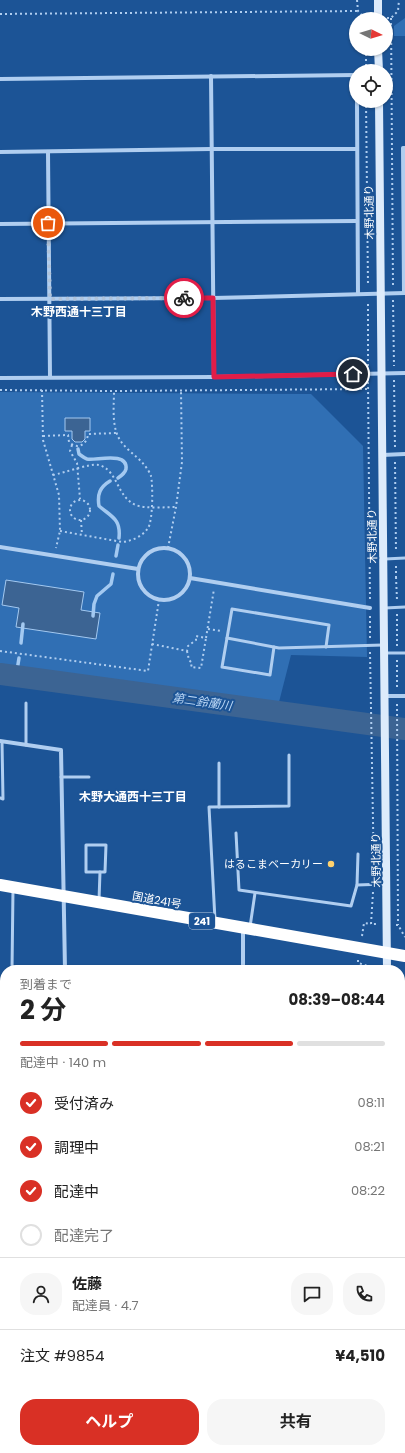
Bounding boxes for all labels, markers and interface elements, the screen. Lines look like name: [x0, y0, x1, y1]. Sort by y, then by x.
north arrow: [349, 12, 393, 56]
map controls: [349, 12, 393, 108]
button: locate: [349, 64, 393, 108]
street label: 木野北通り: [361, 184, 377, 240]
pin: [31, 206, 65, 240]
icon: bag: [37, 212, 59, 234]
courier: [164, 278, 204, 318]
icon: bike: [173, 287, 195, 309]
district label: 木野西通十三丁目: [31, 303, 127, 320]
pin: [336, 357, 370, 391]
icon: home: [342, 363, 364, 385]
street label: 木野北通り: [364, 508, 380, 564]
water label: 第二鈴蘭川: [171, 689, 235, 714]
district label: 木野大通西十三丁目: [79, 788, 187, 805]
street label: 木野北通り: [368, 832, 384, 888]
place label: はるこまベーカリー: [224, 856, 323, 872]
marker: はるこまベーカリー: [326, 859, 336, 869]
street label: 国道241号: [131, 888, 183, 912]
road number: 241: [189, 913, 215, 929]
text: 到着まで: [20, 975, 72, 994]
text: 08:39–08:44: [288, 989, 385, 1010]
text: 2 分: [20, 992, 66, 1028]
text: 配達中 · 140 m: [20, 1053, 106, 1072]
icon: check: [20, 1092, 42, 1114]
text: 受付済み: [54, 1093, 114, 1114]
text: 08:11: [358, 1093, 385, 1112]
icon: check: [20, 1136, 42, 1158]
text: 調理中: [54, 1137, 99, 1158]
text: 08:21: [354, 1137, 385, 1156]
icon: check: [20, 1180, 42, 1202]
text: 配達中: [54, 1181, 99, 1202]
text: 08:22: [351, 1181, 385, 1200]
text: 配達完了: [54, 1225, 114, 1246]
button: person: [20, 1273, 62, 1315]
text: 佐藤: [72, 1273, 102, 1294]
button: chat: [291, 1273, 333, 1315]
button: phone: [343, 1273, 385, 1315]
text: 配達員 · 4.7: [72, 1296, 139, 1315]
text: 注文 #9854: [20, 1345, 104, 1366]
text: ¥4,510: [335, 1345, 385, 1366]
button: ヘルプ: [20, 1399, 199, 1445]
button: 共有: [207, 1399, 385, 1445]

